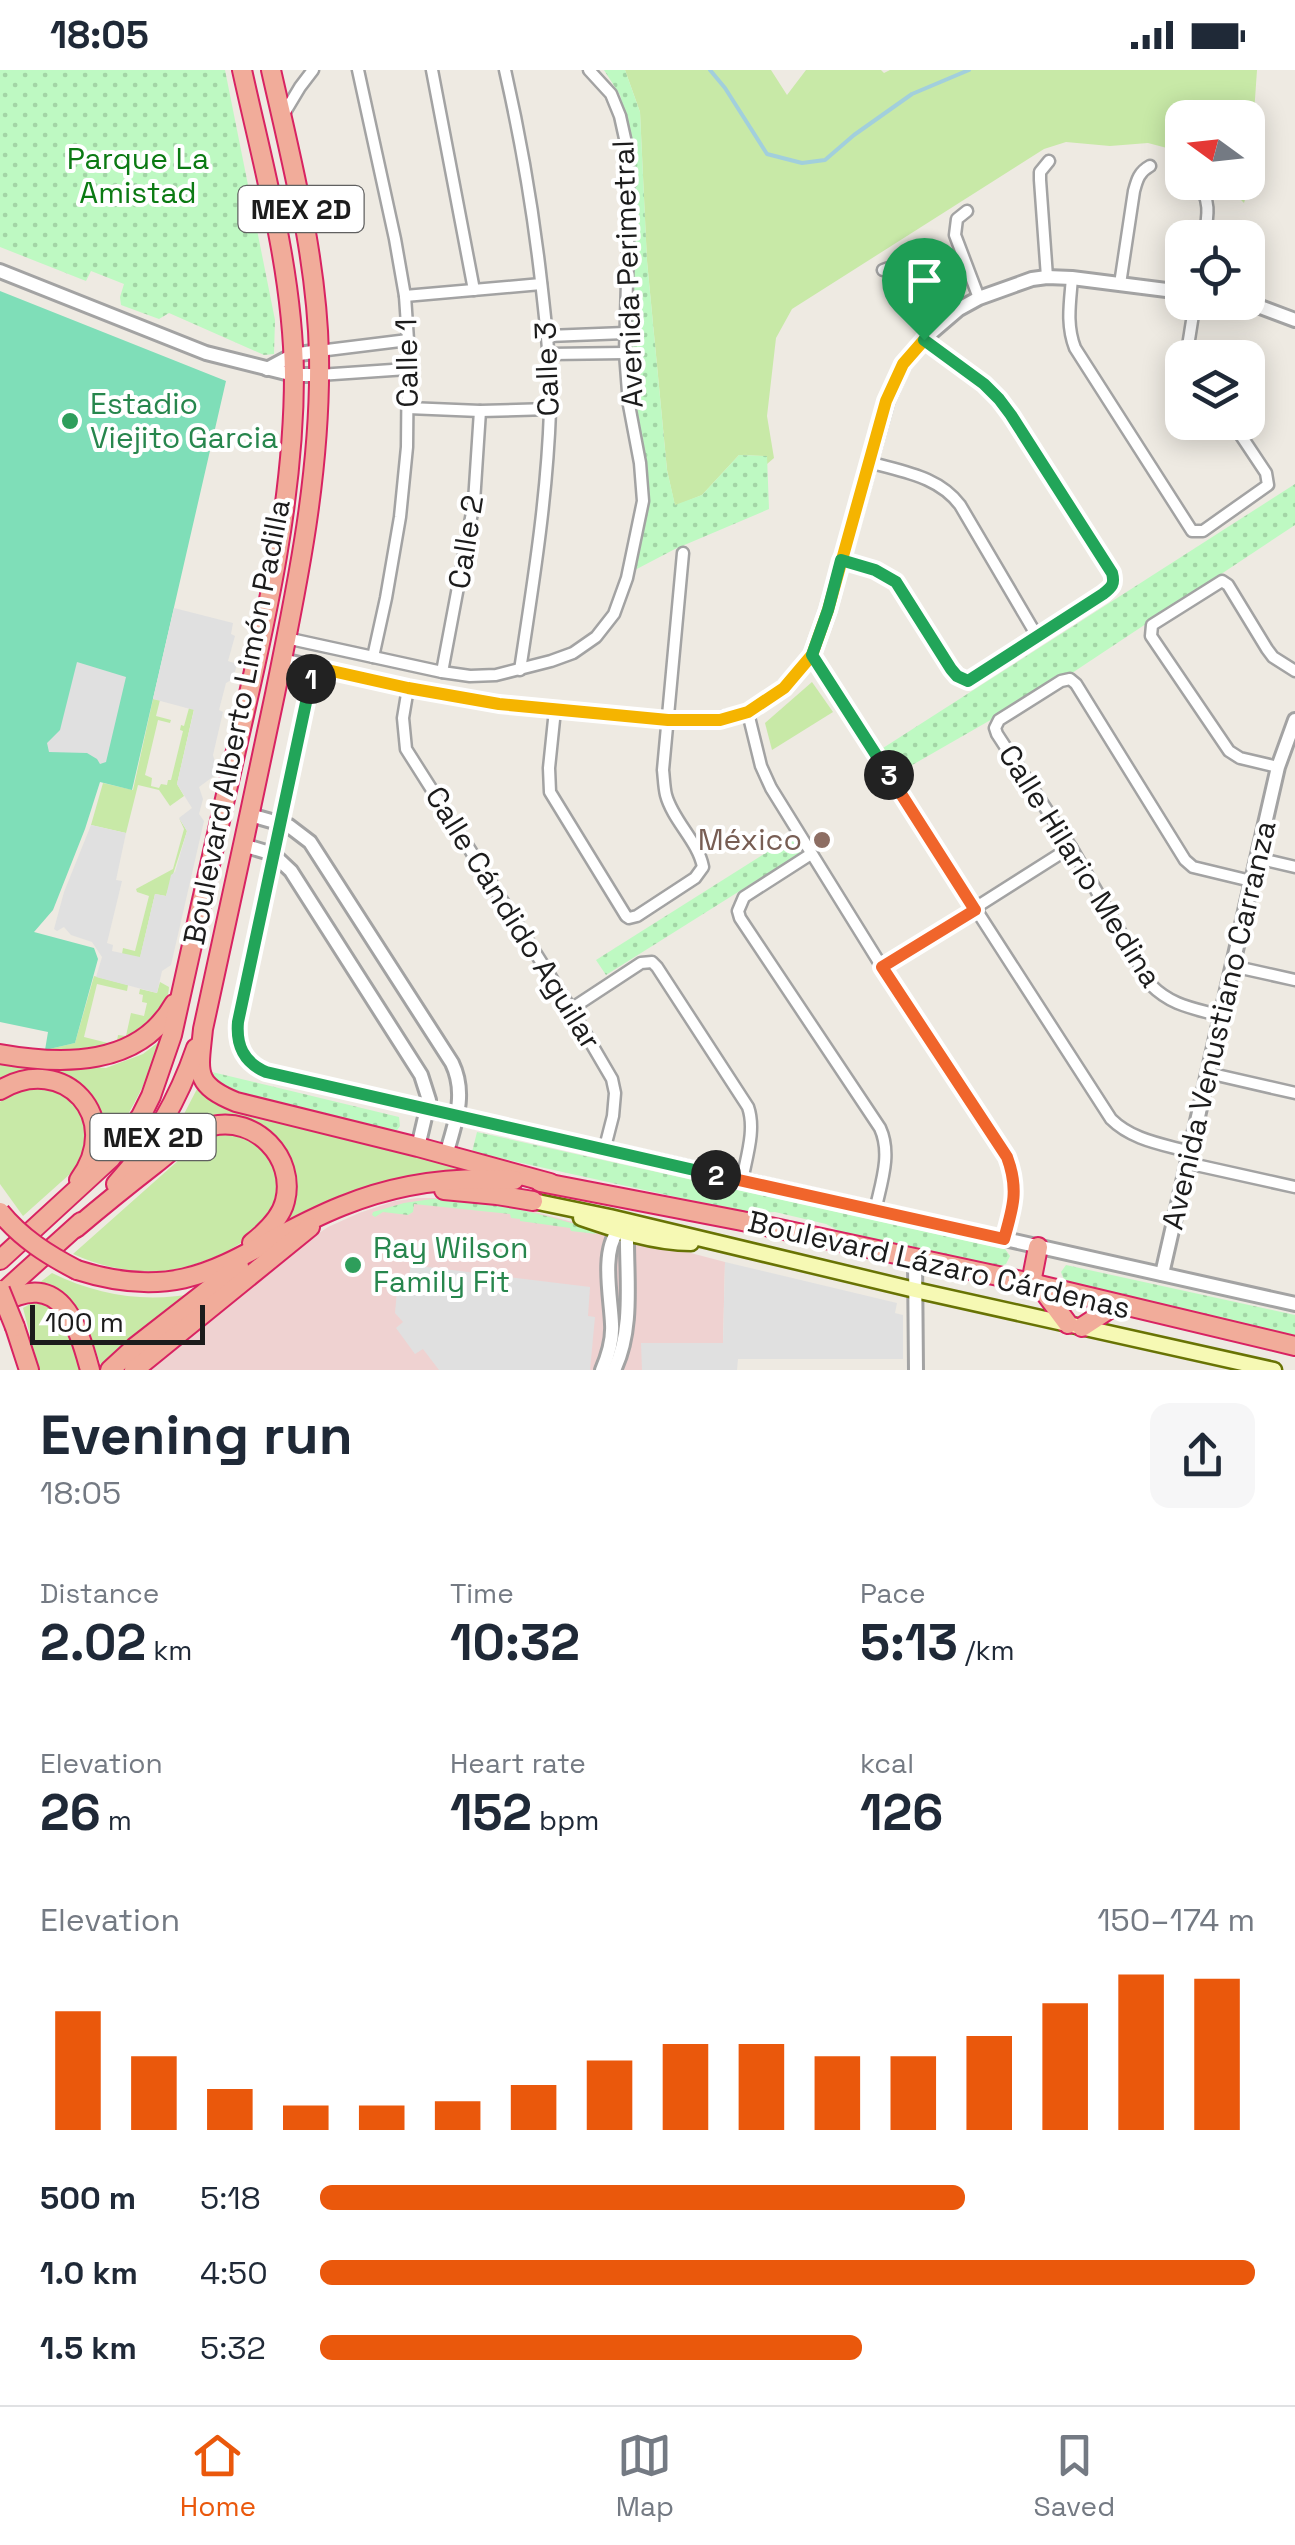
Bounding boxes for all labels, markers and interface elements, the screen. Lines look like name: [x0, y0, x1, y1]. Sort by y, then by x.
text: 18:05: [50, 11, 149, 59]
north arrow: [1165, 100, 1265, 200]
map controls: [1165, 100, 1265, 440]
park label: Parque La Amistad: [67, 139, 209, 212]
street label: Avenida Perimetral: [603, 139, 652, 409]
road number: MEX 2D: [238, 186, 364, 232]
button: locate: [1165, 220, 1265, 320]
pin: [882, 238, 967, 341]
icon: arrive: [897, 253, 952, 308]
street label: Calle 1: [386, 318, 427, 408]
street label: Calle 3: [525, 321, 568, 417]
button: layers: [1165, 340, 1265, 440]
place label: Estadio Viejito Garcia: [90, 384, 278, 457]
marker: Estadio Viejito Garcia: [59, 410, 81, 432]
street label: Calle 2: [439, 492, 492, 592]
street label: Boulevard Alberto Limón Padilla: [174, 496, 299, 948]
pin: 1: [286, 654, 336, 704]
text: 1: [305, 661, 317, 697]
street label: Calle Hilario Medina: [990, 737, 1171, 994]
pin: 3: [864, 750, 914, 800]
text: 3: [880, 757, 898, 793]
street label: Calle Cándido Aguilar: [417, 779, 610, 1057]
street label: Avenida Venustiano Carranza: [1152, 817, 1285, 1233]
place label: México: [698, 820, 802, 859]
marker: México: [811, 829, 833, 851]
road number: MEX 2D: [90, 1114, 216, 1160]
pin: 2: [691, 1150, 741, 1200]
text: 2: [708, 1157, 724, 1193]
street label: Boulevard Lázaro Cárdenas: [744, 1202, 1134, 1328]
place label: Ray Wilson Family Fit: [373, 1228, 528, 1301]
marker: Ray Wilson Family Fit: [342, 1254, 364, 1276]
scale bar: [30, 1300, 205, 1344]
text: 100 m: [45, 1304, 124, 1340]
text: Evening run: [40, 1400, 353, 1470]
button: share: [1150, 1403, 1255, 1508]
text: 18:05: [40, 1473, 121, 1513]
text: Distance: [40, 1575, 159, 1611]
text: Time: [450, 1575, 514, 1611]
text: Pace: [860, 1575, 926, 1611]
text: 2.02: [40, 1611, 146, 1675]
text: 10:32: [450, 1611, 580, 1675]
text: 5:13: [860, 1611, 958, 1675]
text: km: [146, 1632, 192, 1668]
text: /km: [958, 1632, 1015, 1668]
text: Elevation: [40, 1745, 163, 1781]
text: Heart rate: [450, 1745, 586, 1781]
text: kcal: [860, 1745, 914, 1781]
text: 26: [40, 1781, 101, 1845]
text: 152: [450, 1781, 532, 1845]
text: 126: [860, 1781, 943, 1845]
text: m: [101, 1802, 132, 1838]
text: bpm: [532, 1802, 599, 1838]
text: Elevation: [40, 1900, 180, 1940]
text: 150–174 m: [1097, 1900, 1255, 1940]
text: 500 m: [40, 2178, 136, 2218]
text: 5:18: [200, 2178, 261, 2218]
text: 1.0 km: [40, 2253, 138, 2293]
text: 4:50: [200, 2253, 268, 2293]
text: 1.5 km: [40, 2328, 137, 2368]
text: 5:32: [200, 2328, 266, 2368]
tab: Home: [180, 2428, 256, 2524]
tab: Map: [616, 2428, 674, 2524]
tab: Saved: [1034, 2428, 1115, 2524]

